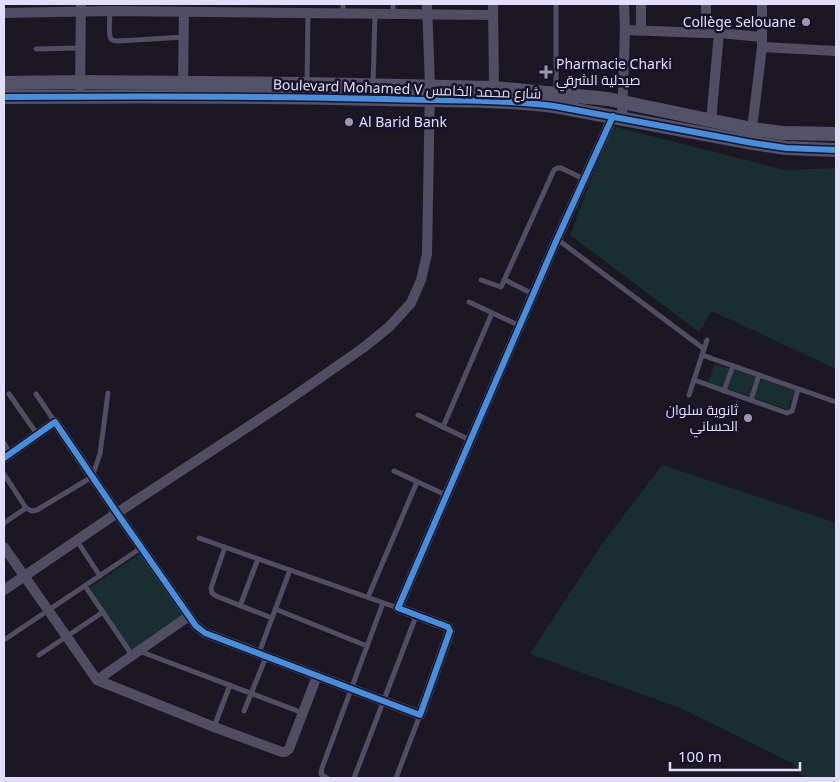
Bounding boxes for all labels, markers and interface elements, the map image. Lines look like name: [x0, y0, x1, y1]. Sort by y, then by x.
place label: Collège Selouane: [683, 12, 796, 31]
marker: Collège Selouane: [800, 16, 812, 28]
place label: Pharmacie Charki صيدلية الشرقي: [556, 54, 672, 92]
marker: Pharmacie Charki صيدلية الشرقي: [540, 66, 552, 78]
street label: Boulevard Mohamed V شارع محمد الخامس: [273, 74, 542, 103]
place label: Al Barid Bank: [359, 112, 447, 131]
marker: Al Barid Bank: [343, 116, 355, 128]
place label: ثانوية سلوان الحساني: [666, 400, 738, 438]
marker: ثانوية سلوان الحساني: [742, 412, 754, 424]
scale bar: [670, 740, 800, 772]
text: 100 m: [678, 746, 722, 766]

